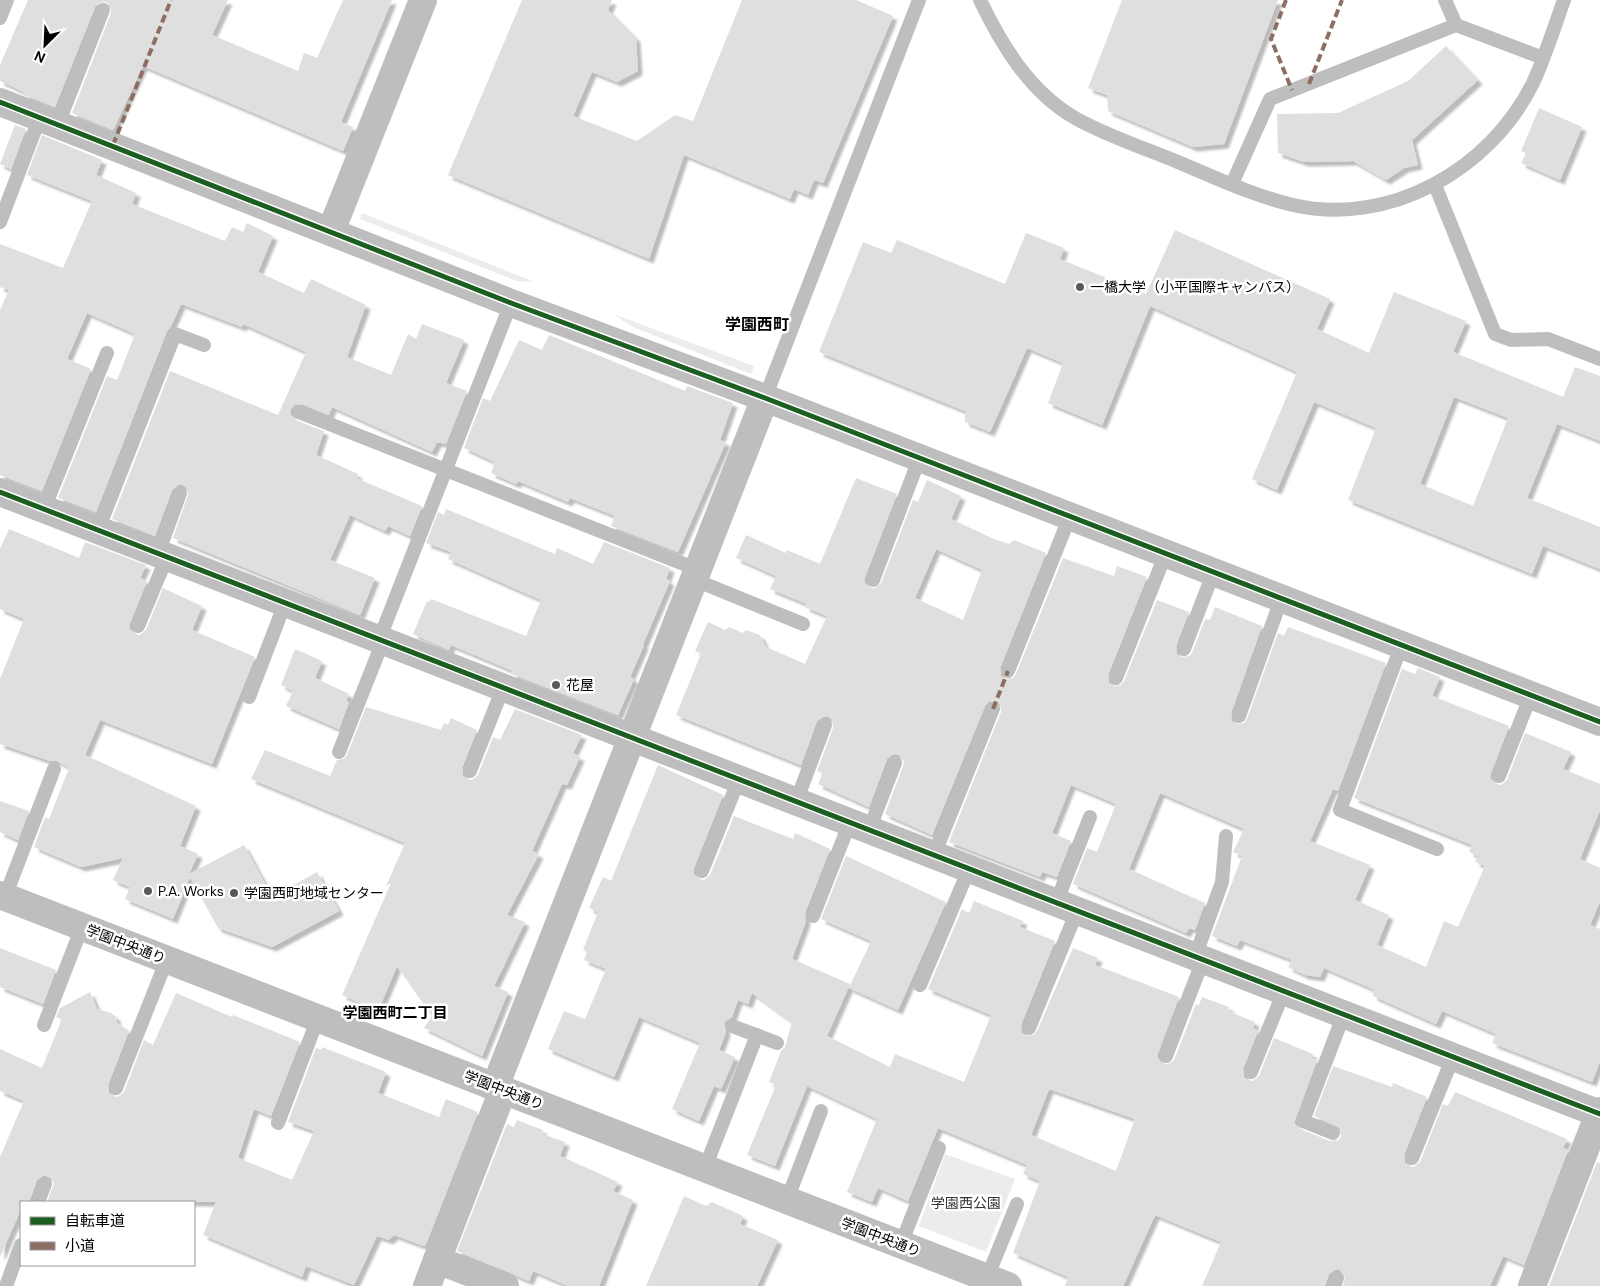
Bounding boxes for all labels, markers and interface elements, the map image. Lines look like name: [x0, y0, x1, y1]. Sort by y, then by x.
north arrow: [20, 20, 70, 70]
text: N: [31, 47, 48, 67]
place label: 一橋大学（小平国際キャンパス）: [1090, 278, 1300, 296]
marker: 一橋大学（小平国際キャンパス）: [1074, 281, 1086, 293]
district label: 学園西町: [725, 314, 789, 335]
place label: 花屋: [566, 676, 594, 694]
marker: 花屋: [550, 679, 562, 691]
place label: P.A. Works: [158, 882, 224, 900]
place label: 学園西町地域センター: [244, 884, 384, 902]
marker: P.A. Works: [142, 885, 154, 897]
marker: 学園西町地域センター: [228, 887, 240, 899]
street label: 学園中央通り: [84, 921, 168, 967]
district label: 学園西町二丁目: [342, 1003, 448, 1023]
street label: 学園中央通り: [462, 1067, 546, 1113]
park label: 学園西公園: [931, 1194, 1001, 1212]
legend: [20, 1201, 195, 1266]
text: 自転車道: [65, 1211, 125, 1231]
street label: 学園中央通り: [839, 1214, 923, 1260]
text: 小道: [65, 1236, 95, 1256]

